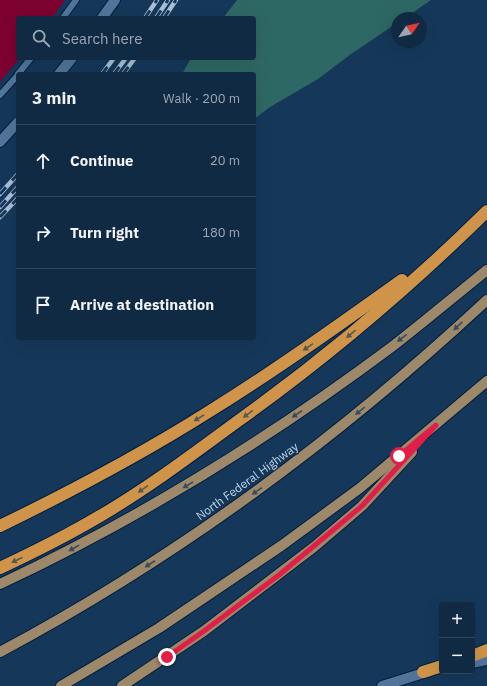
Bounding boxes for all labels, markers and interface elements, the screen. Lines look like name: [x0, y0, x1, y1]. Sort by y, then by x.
north arrow: [391, 12, 427, 48]
search box: [16, 16, 256, 60]
icon: search: [30, 27, 52, 49]
text: Search here: [62, 29, 142, 48]
text: 3 min: [32, 87, 76, 109]
text: Walk · 200 m: [163, 90, 240, 107]
icon: ahead: [32, 150, 54, 172]
text: Continue: [70, 151, 134, 170]
text: 20 m: [210, 152, 240, 169]
icon: right: [32, 222, 54, 244]
text: Turn right: [70, 223, 139, 242]
text: 180 m: [202, 224, 240, 241]
icon: arrive: [32, 294, 54, 316]
text: Arrive at destination: [70, 295, 214, 314]
one-way arrow: [454, 321, 463, 330]
one-way arrow: [346, 329, 356, 339]
one-way arrow: [397, 334, 408, 342]
one-way arrow: [302, 343, 313, 351]
one-way arrow: [355, 407, 366, 416]
one-way arrow: [243, 410, 254, 418]
one-way arrow: [291, 410, 302, 418]
one-way arrow: [194, 414, 204, 422]
street label: North Federal Highway: [193, 439, 301, 523]
route start: [390, 447, 408, 465]
one-way arrow: [182, 481, 194, 488]
one-way arrow: [137, 485, 148, 493]
one-way arrow: [252, 487, 263, 495]
one-way arrow: [68, 545, 80, 551]
one-way arrow: [11, 557, 23, 563]
one-way arrow: [145, 560, 155, 568]
map controls: [439, 602, 475, 674]
button: +: [439, 602, 475, 638]
button: −: [439, 638, 475, 674]
route end: [158, 648, 176, 666]

